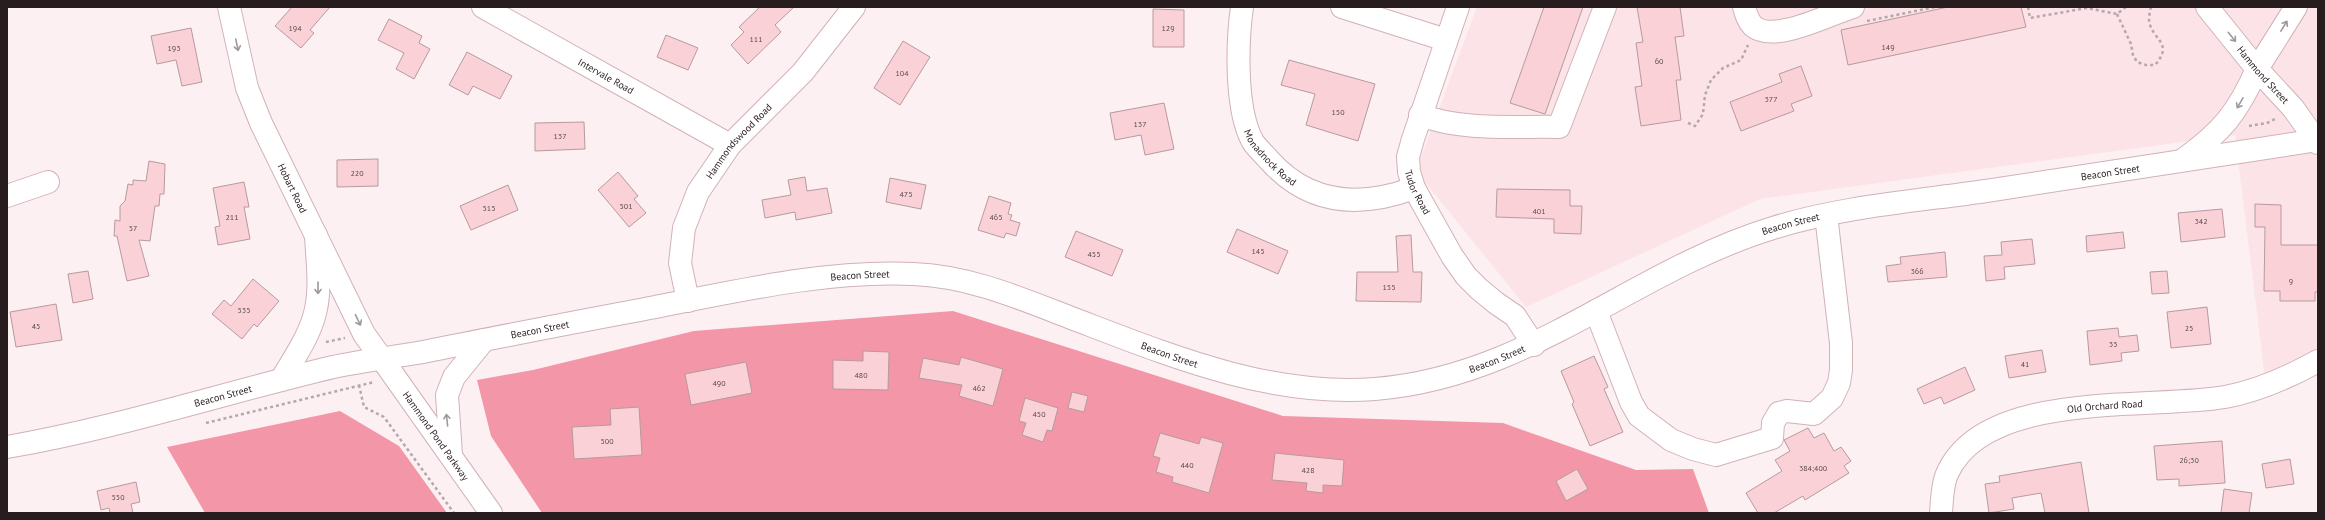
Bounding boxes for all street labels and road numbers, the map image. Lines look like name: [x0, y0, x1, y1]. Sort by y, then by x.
street label: Hammond Street: [2234, 44, 2292, 107]
street label: Intervale Road: [576, 55, 636, 97]
street label: Hammondswood Road: [703, 101, 775, 182]
street label: Monadnock Road: [1241, 127, 1299, 189]
street label: Hobart Road: [275, 161, 310, 215]
street label: Beacon Street: [2080, 161, 2141, 183]
street label: Tudor Road: [1402, 168, 1433, 217]
street label: Beacon Street: [1760, 210, 1821, 238]
street label: Beacon Street: [830, 268, 890, 284]
street label: Beacon Street: [510, 317, 571, 342]
street label: Beacon Street: [1139, 339, 1200, 371]
street label: Beacon Street: [1467, 342, 1528, 376]
street label: Beacon Street: [193, 382, 254, 410]
street label: Hammond Pond Parkway: [400, 389, 472, 483]
street label: Old Orchard Road: [2066, 397, 2143, 416]

